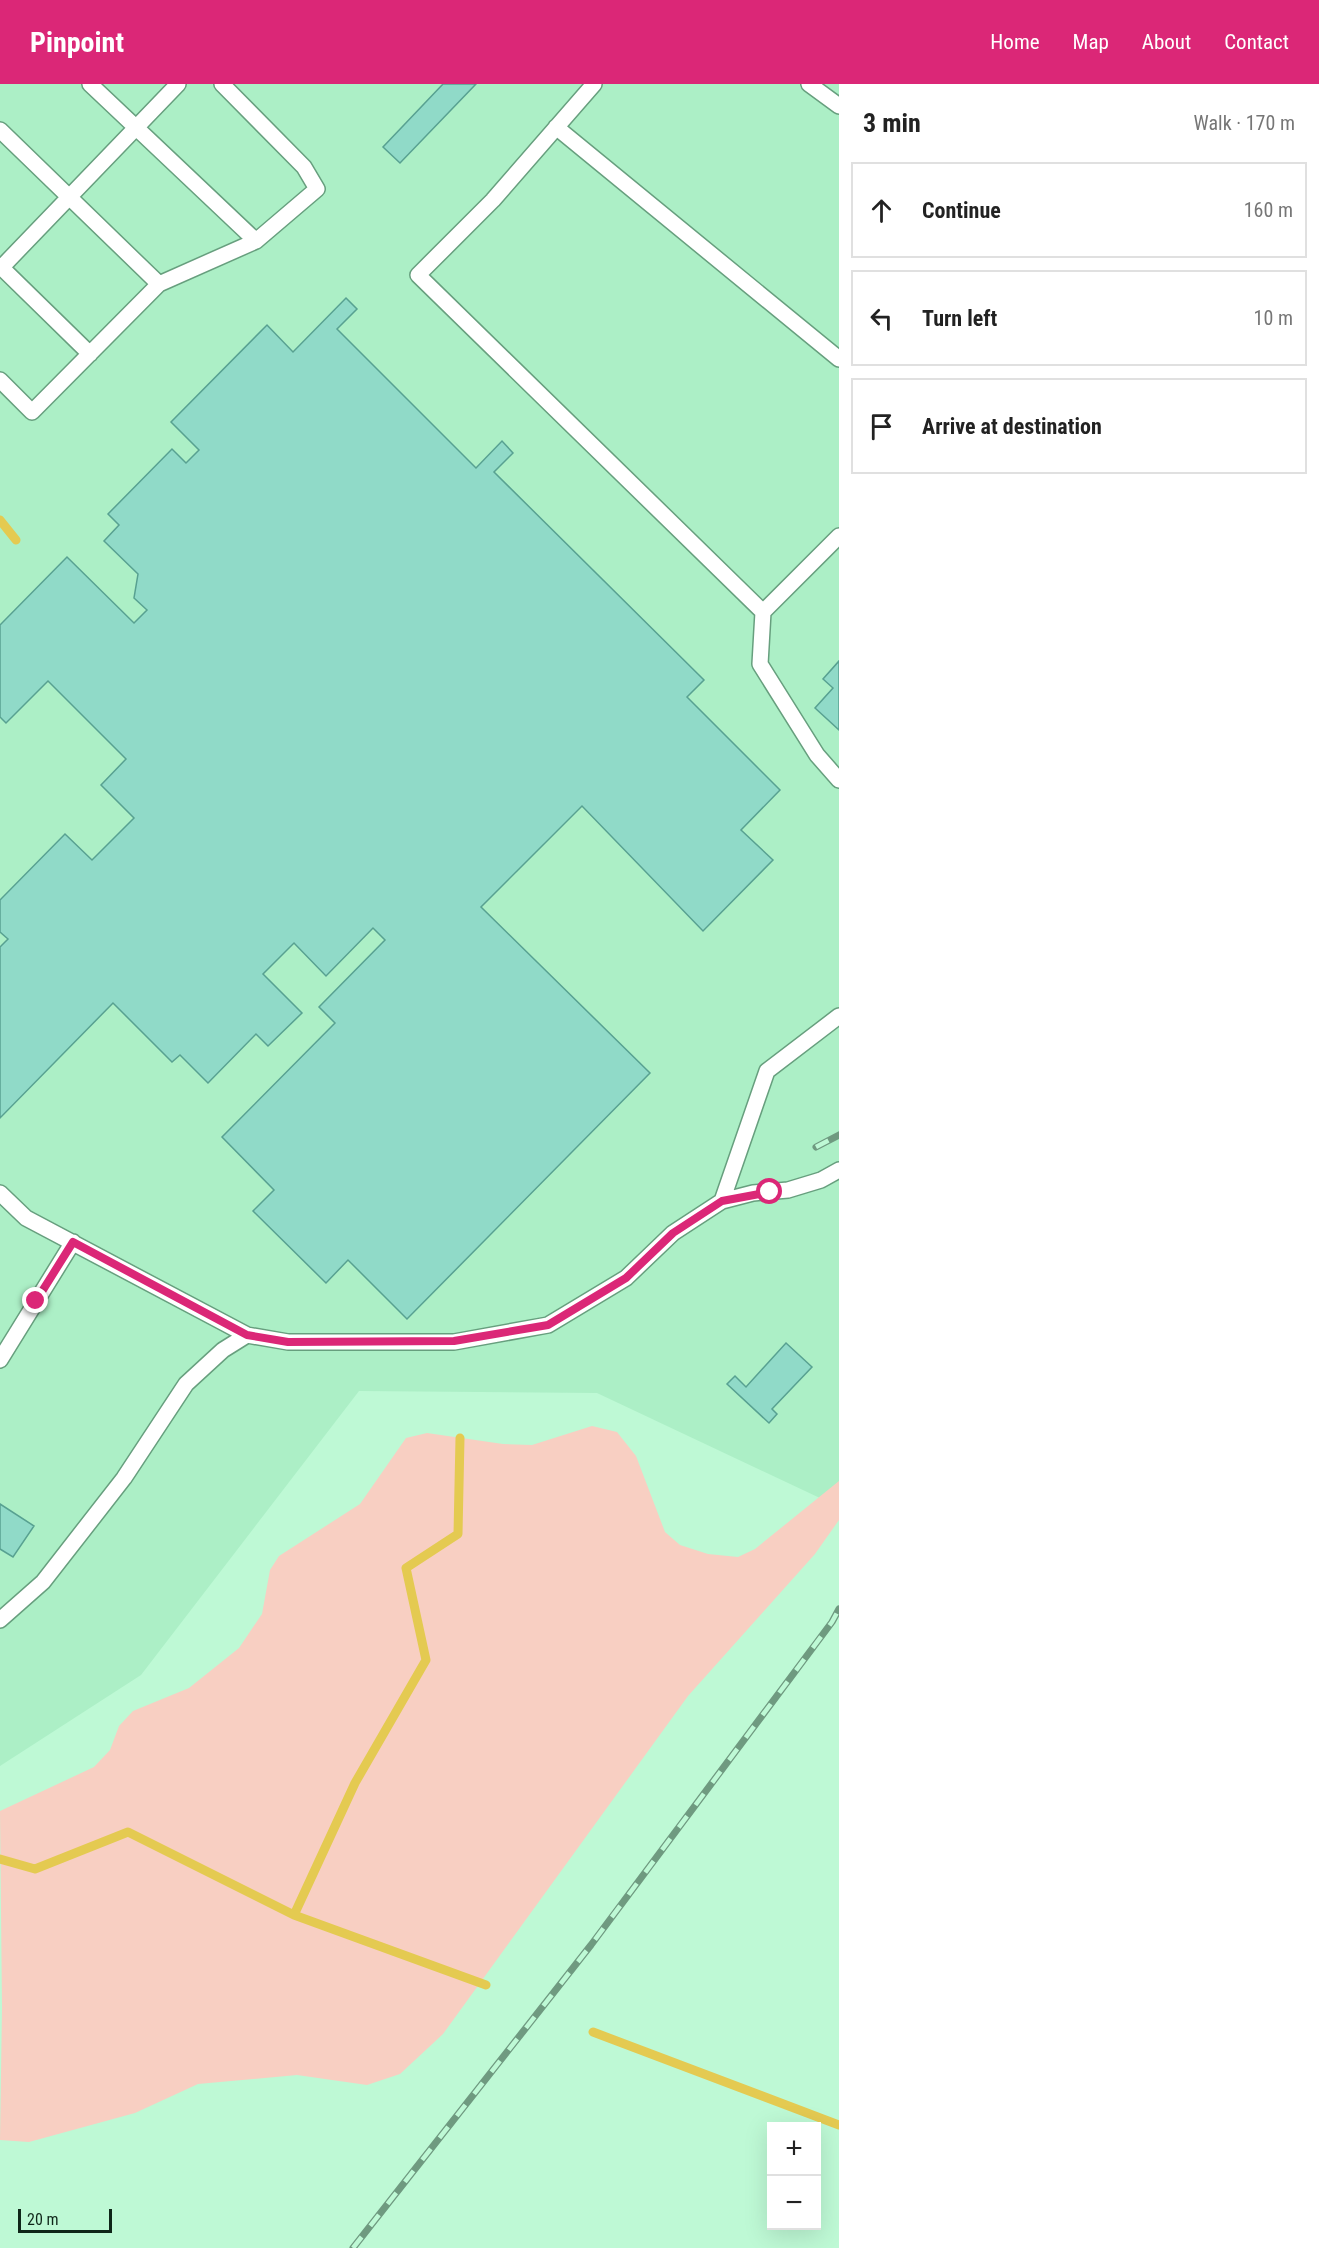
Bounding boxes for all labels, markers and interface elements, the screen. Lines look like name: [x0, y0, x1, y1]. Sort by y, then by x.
text: Pinpoint: [30, 26, 124, 59]
text: Home: [990, 30, 1040, 54]
text: Map: [1073, 30, 1109, 54]
text: About: [1142, 30, 1191, 54]
text: Contact: [1224, 30, 1289, 54]
text: 3 min: [863, 108, 921, 138]
text: Walk · 170 m: [1194, 111, 1295, 135]
icon: ahead: [865, 194, 898, 227]
text: Continue: [922, 198, 1001, 223]
text: 160 m: [1244, 198, 1293, 222]
icon: left: [865, 302, 898, 335]
text: Turn left: [922, 306, 997, 331]
text: 10 m: [1254, 306, 1293, 330]
icon: arrive: [865, 410, 898, 443]
text: Arrive at destination: [922, 414, 1102, 439]
route start: [756, 1178, 782, 1204]
route end: [22, 1287, 48, 1313]
map controls: [767, 2122, 821, 2230]
button: +: [767, 2122, 821, 2176]
button: −: [767, 2176, 821, 2230]
scale bar: [18, 2206, 112, 2234]
text: 20 m: [27, 2210, 59, 2229]

